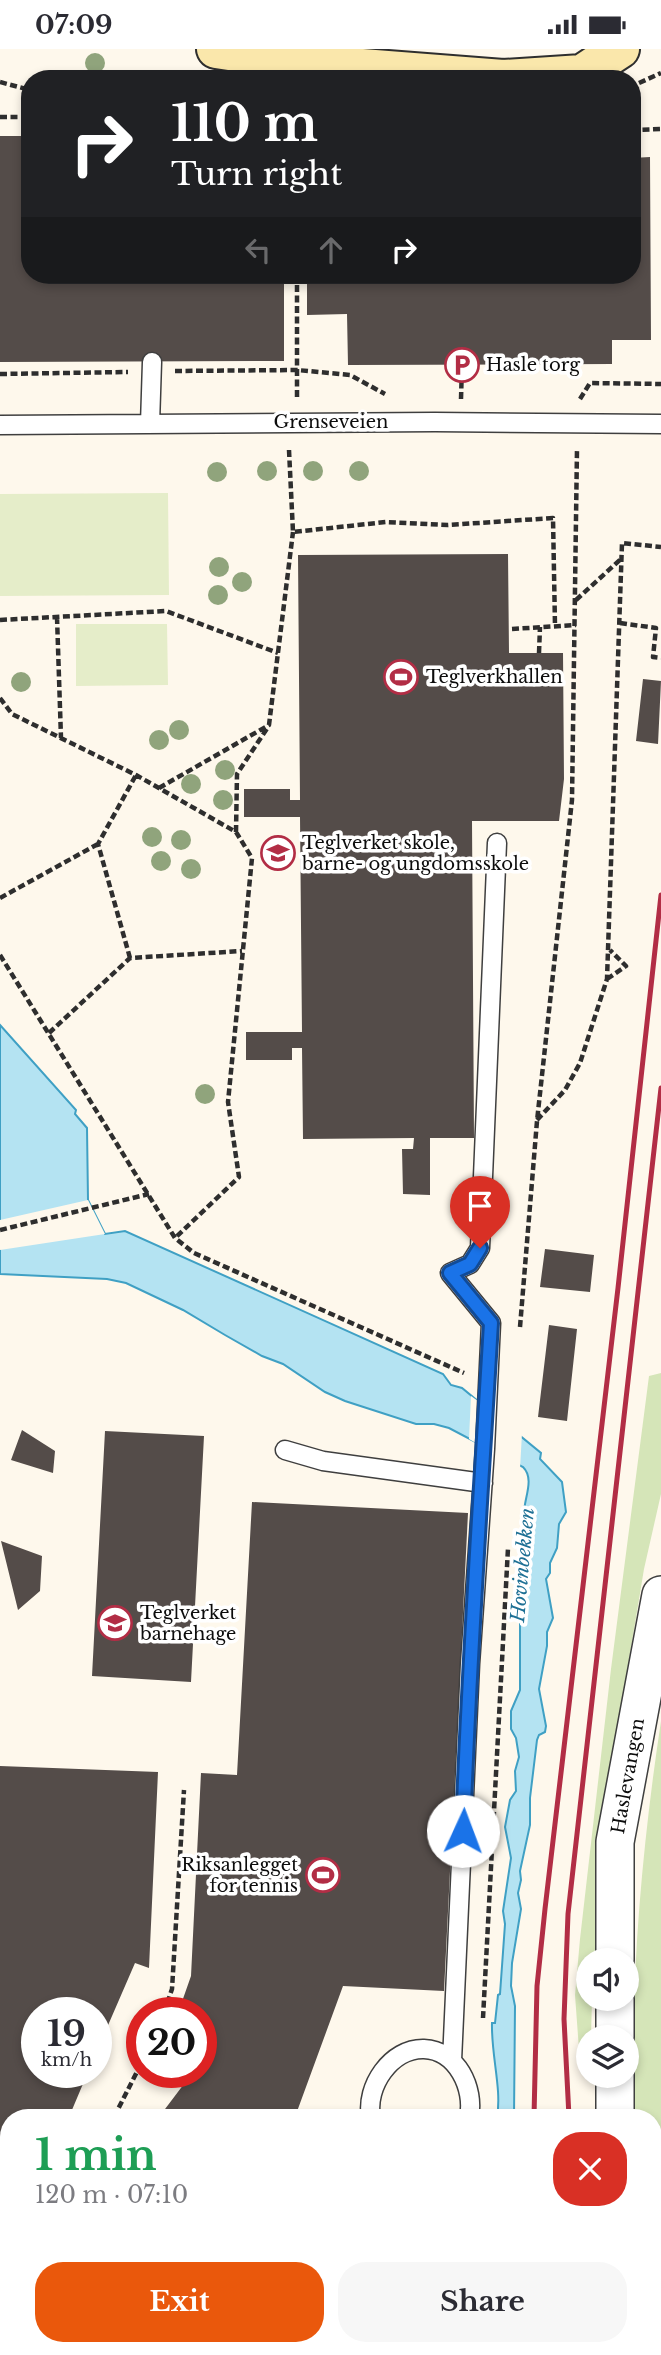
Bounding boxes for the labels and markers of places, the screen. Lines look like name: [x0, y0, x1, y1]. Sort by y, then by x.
parking icon: Hasle torg: [443, 346, 481, 384]
place label: Hasle torg: [486, 354, 580, 376]
sports icon: Teglverkhallen: [382, 658, 420, 696]
place label: Teglverkhallen: [426, 666, 563, 688]
place label: Teglverket skole, barne- og ungdomsskole: [301, 832, 529, 875]
school or university icon: Teglverket skole, barne- og ungdomsskole: [259, 834, 297, 872]
pin: [450, 1176, 510, 1248]
place label: Teglverket barnehage: [139, 1602, 237, 1645]
school or university icon: Teglverket barnehage: [96, 1604, 134, 1642]
place label: Riksanlegget for tennis: [181, 1854, 298, 1897]
sports icon: Riksanlegget for tennis: [304, 1856, 342, 1894]

